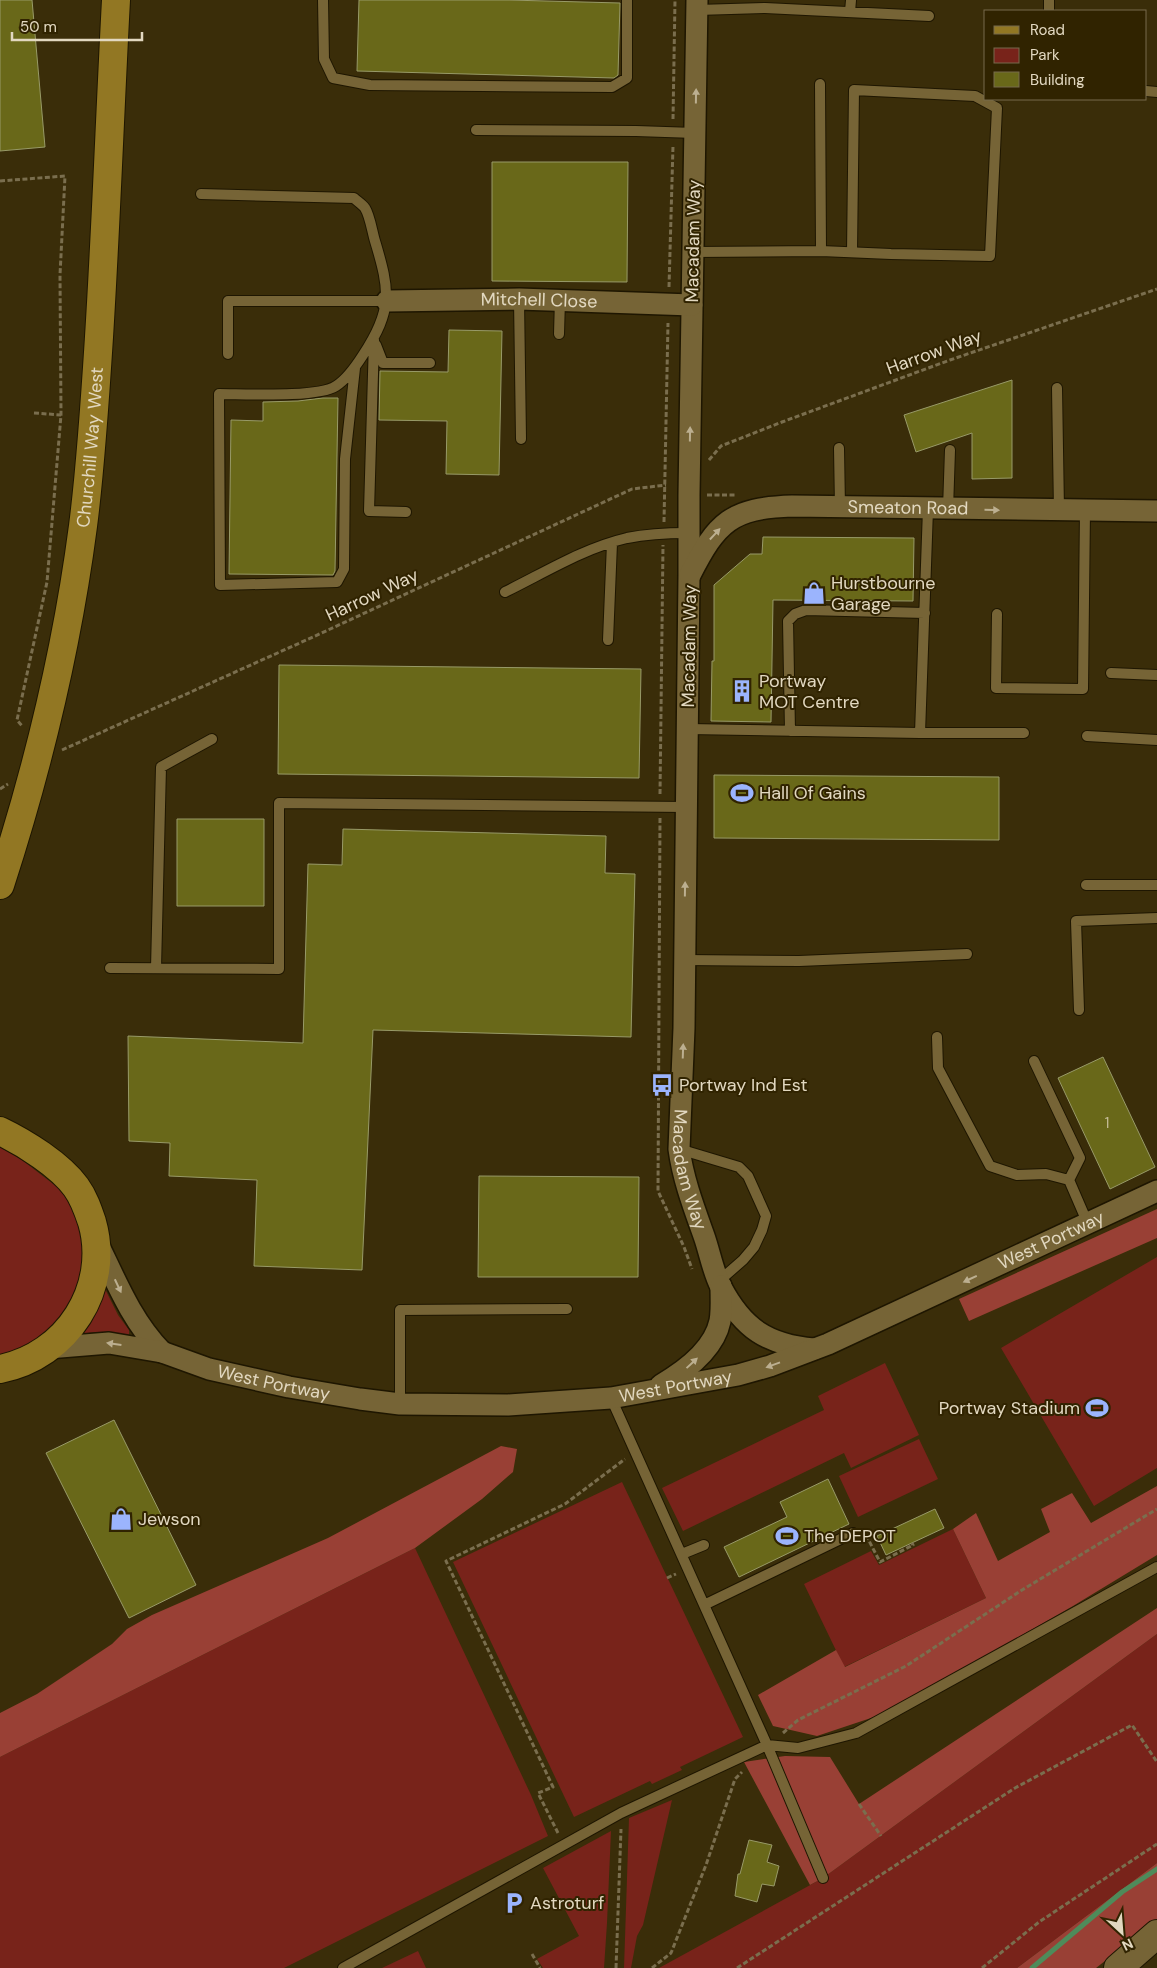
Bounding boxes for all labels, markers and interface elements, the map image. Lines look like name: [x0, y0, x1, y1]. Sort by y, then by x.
scale bar: [12, 10, 142, 42]
legend: [984, 10, 1147, 100]
text: 50 m: [20, 17, 57, 37]
text: Road: [1030, 20, 1065, 40]
text: Park: [1030, 45, 1060, 65]
text: Building: [1030, 70, 1085, 90]
one-way arrow: [692, 88, 700, 104]
street label: Macadam Way: [680, 179, 706, 303]
street label: Mitchell Close: [480, 287, 598, 314]
street label: Harrow Way: [883, 324, 985, 380]
street label: Churchill Way West: [71, 366, 109, 529]
one-way arrow: [686, 426, 694, 442]
street label: Smeaton Road: [847, 495, 969, 520]
one-way arrow: [984, 506, 1000, 514]
one-way arrow: [709, 528, 721, 540]
street label: Harrow Way: [322, 563, 422, 627]
place label: Hurstbourne Garage: [831, 571, 935, 616]
shop icon: Hurstbourne Garage: [801, 580, 827, 606]
street label: Macadam Way: [676, 584, 702, 708]
place label: Portway MOT Centre: [759, 669, 859, 714]
building icon: Portway MOT Centre: [729, 678, 755, 704]
sports icon: Hall Of Gains: [729, 780, 755, 806]
place label: Hall Of Gains: [759, 781, 866, 805]
one-way arrow: [681, 880, 689, 896]
one-way arrow: [679, 1043, 687, 1059]
bus stop icon: Portway Ind Est: [649, 1072, 675, 1098]
place label: Portway Ind Est: [679, 1073, 808, 1097]
street label: Macadam Way: [667, 1109, 713, 1233]
house number: 1: [1105, 1113, 1109, 1133]
street label: West Portway: [994, 1205, 1108, 1275]
one-way arrow: [963, 1275, 977, 1283]
one-way arrow: [114, 1279, 122, 1293]
one-way arrow: [106, 1340, 122, 1348]
one-way arrow: [685, 1357, 697, 1369]
street label: West Portway: [215, 1359, 332, 1406]
one-way arrow: [766, 1362, 781, 1369]
street label: West Portway: [617, 1364, 734, 1408]
sports icon: Portway Stadium: [1084, 1395, 1110, 1421]
place label: Portway Stadium: [939, 1396, 1080, 1420]
shop icon: Jewson: [108, 1506, 134, 1532]
place label: Jewson: [138, 1507, 201, 1531]
sports icon: The DEPOT: [774, 1523, 800, 1549]
place label: The DEPOT: [804, 1524, 896, 1548]
parking icon: Astroturf: [501, 1890, 527, 1916]
place label: Astroturf: [530, 1891, 604, 1915]
north arrow: [1097, 1908, 1147, 1958]
text: N: [1119, 1934, 1136, 1955]

